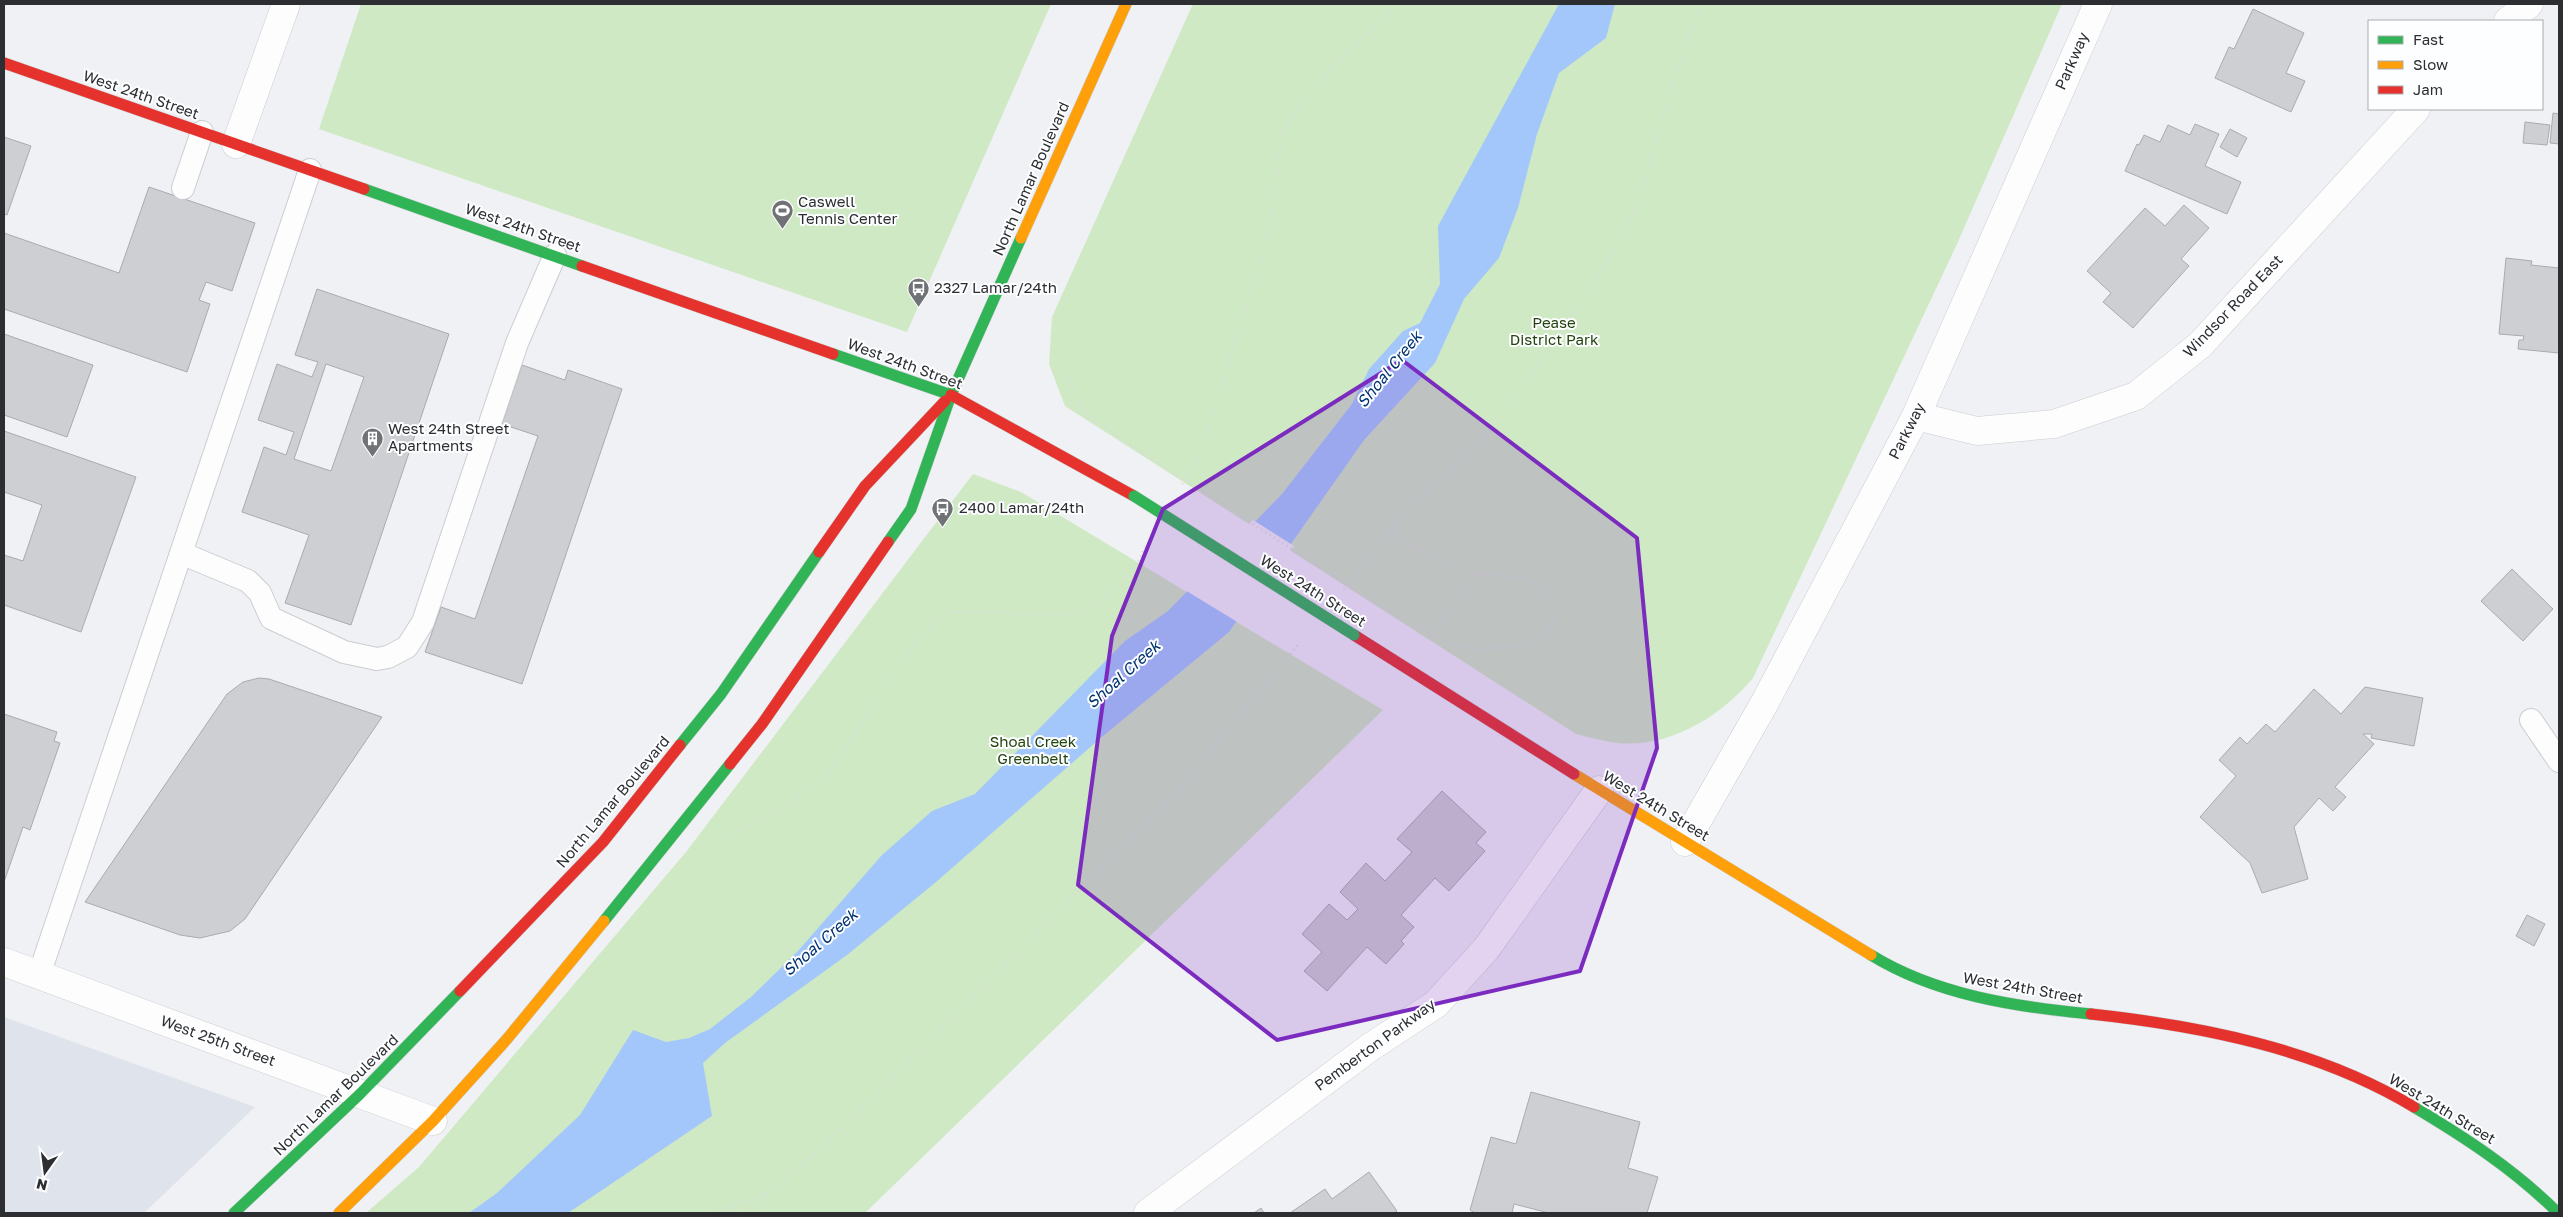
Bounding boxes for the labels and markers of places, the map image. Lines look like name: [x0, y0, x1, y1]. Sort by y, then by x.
place label: Caswell Tennis Center: [798, 192, 897, 227]
sports icon: Caswell Tennis Center: [770, 199, 794, 230]
bus stop icon: 2327 Lamar/24th: [906, 276, 930, 307]
place label: 2327 Lamar/24th: [934, 278, 1057, 296]
place label: West 24th Street Apartments: [388, 419, 509, 454]
building icon: West 24th Street Apartments: [360, 426, 384, 457]
bus stop icon: 2400 Lamar/24th: [931, 496, 955, 527]
place label: 2400 Lamar/24th: [959, 498, 1084, 516]

